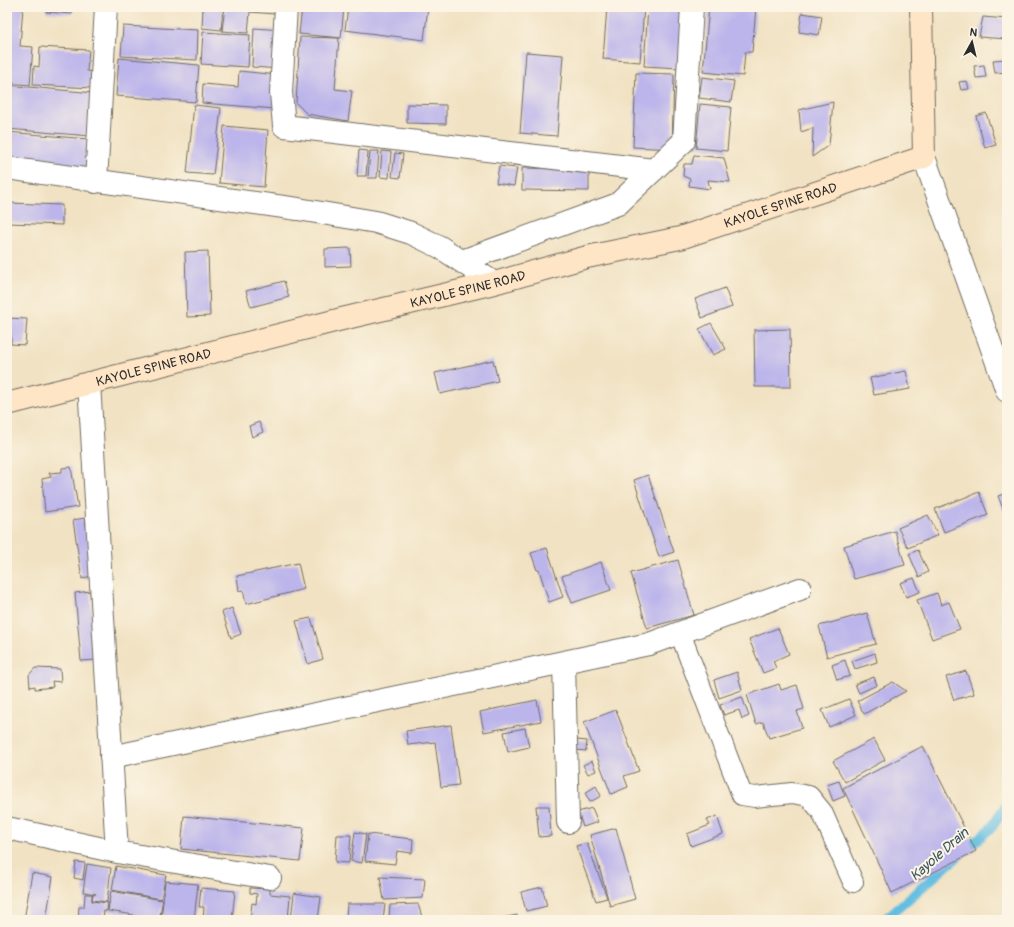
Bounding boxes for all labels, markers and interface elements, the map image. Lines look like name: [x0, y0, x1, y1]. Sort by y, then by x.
north arrow: [952, 22, 992, 62]
text: N: [969, 26, 978, 40]
street label: KAYOLE SPINE ROAD: [722, 179, 839, 232]
street label: KAYOLE SPINE ROAD: [409, 268, 528, 312]
street label: KAYOLE SPINE ROAD: [94, 346, 213, 390]
water label: Kayole Drain: [906, 824, 973, 885]

